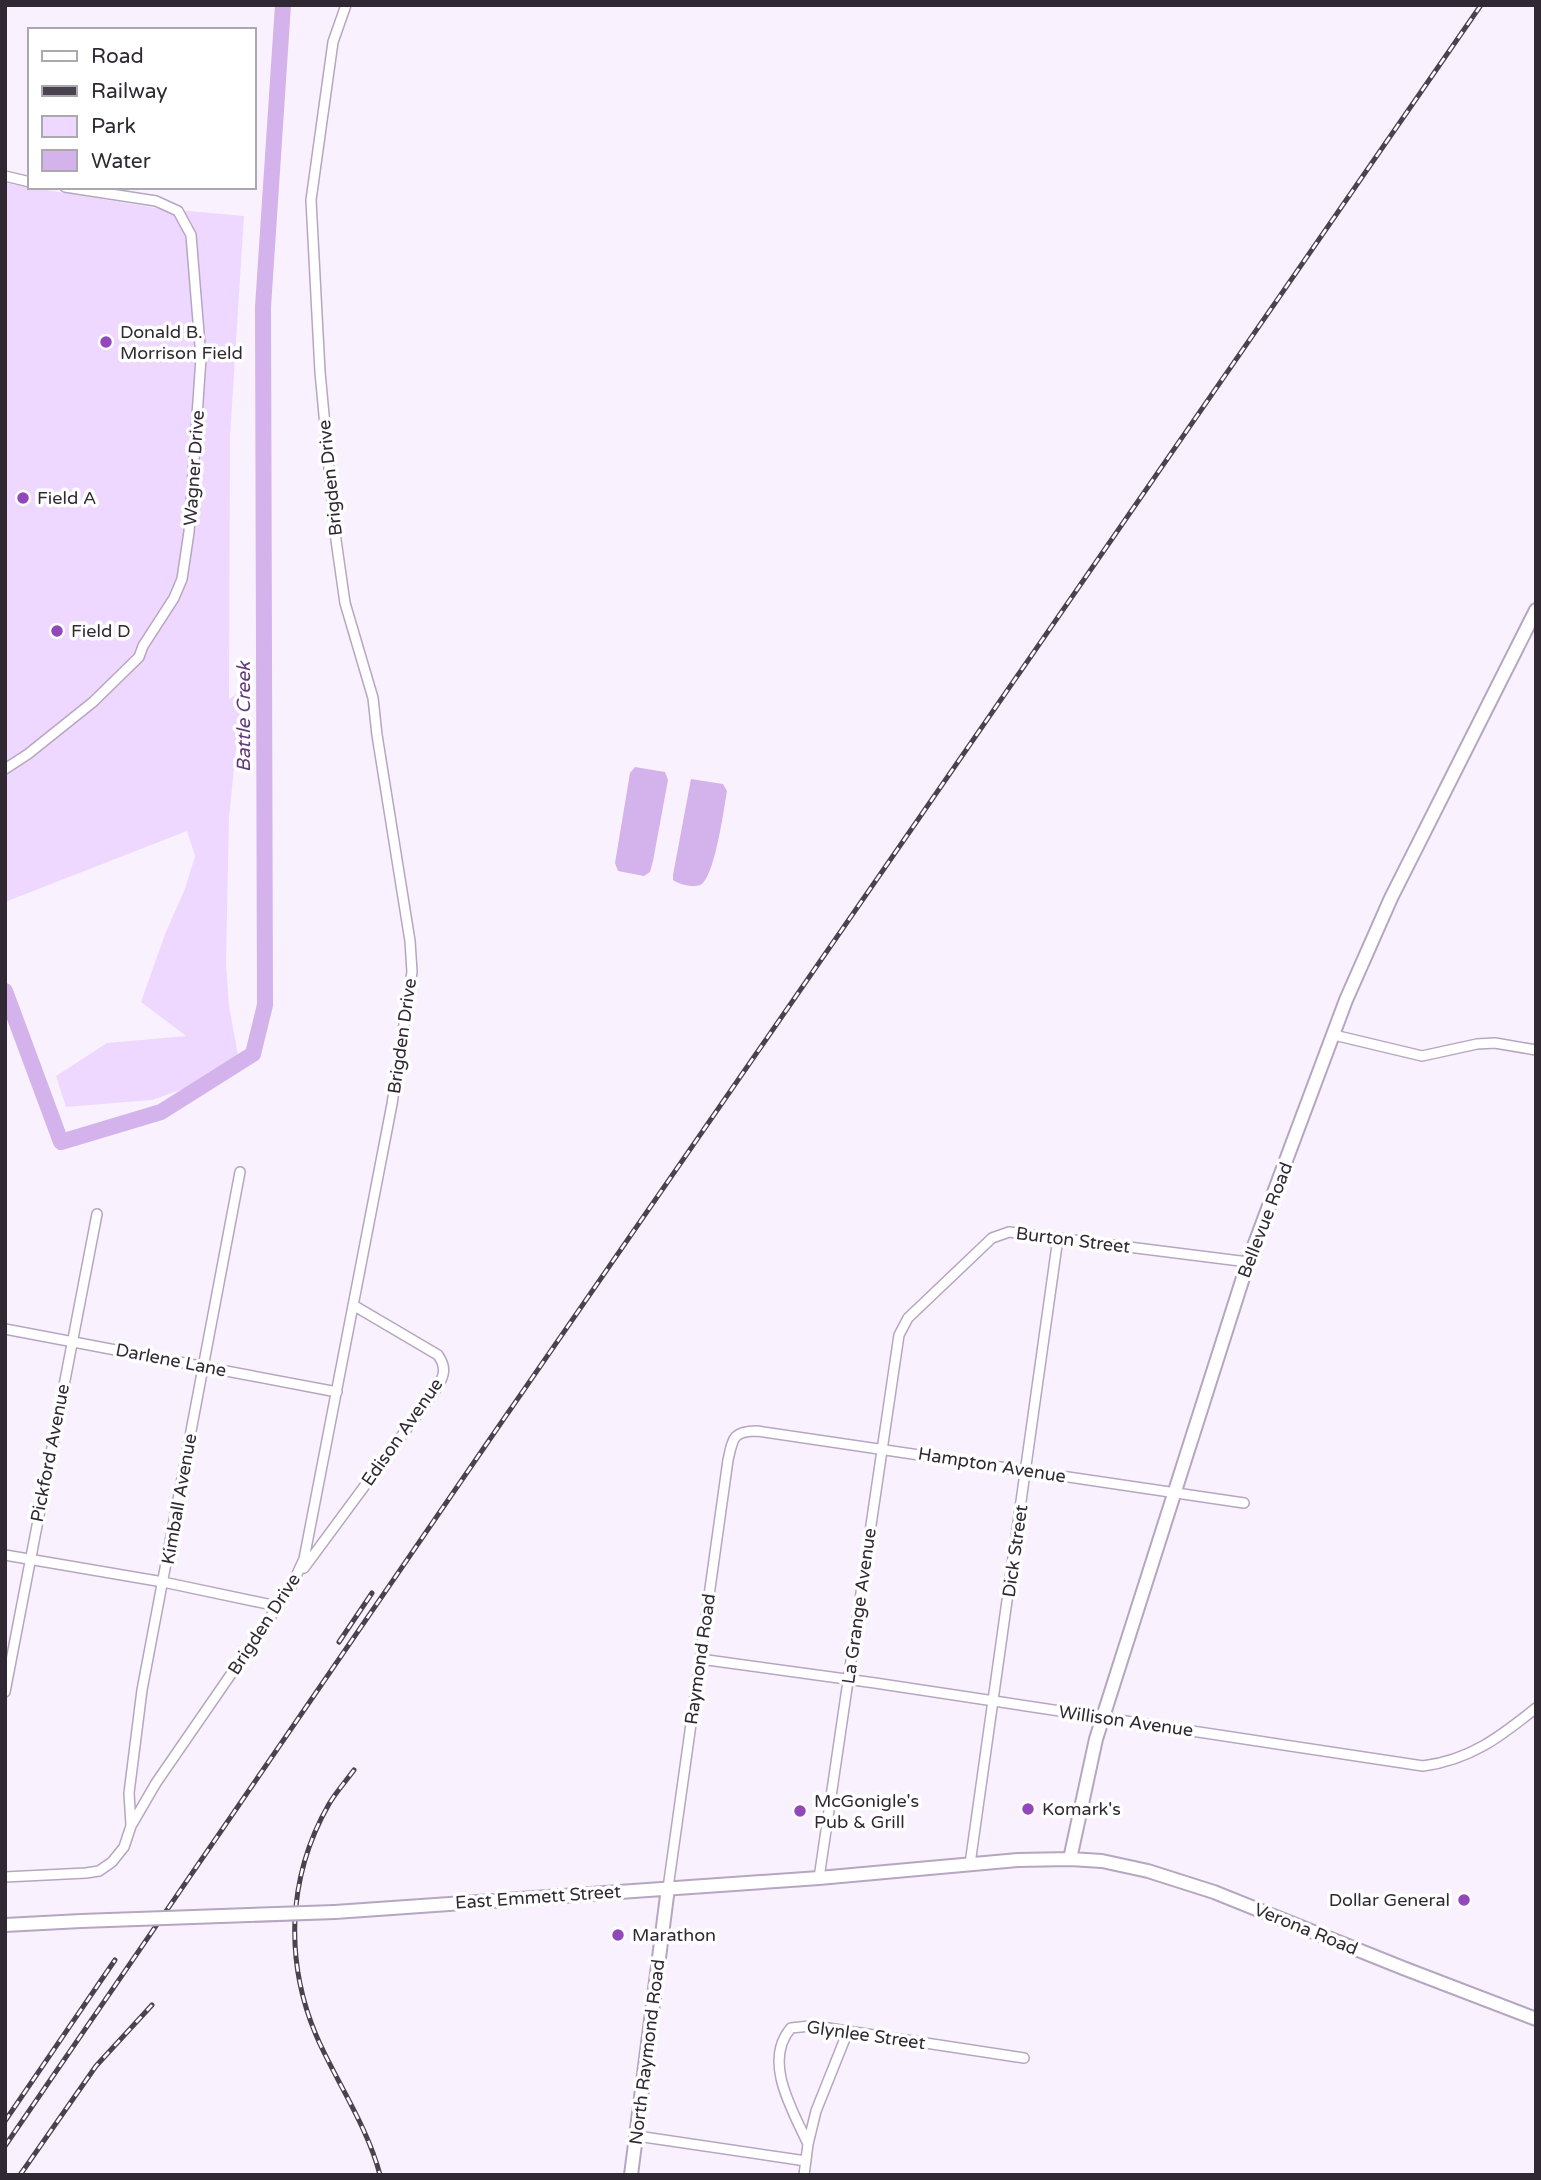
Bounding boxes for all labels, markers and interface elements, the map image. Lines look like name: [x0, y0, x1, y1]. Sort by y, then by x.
legend: [28, 28, 256, 189]
text: Road: [91, 44, 144, 69]
text: Railway: [91, 79, 168, 104]
text: Park: [91, 114, 136, 139]
text: Water: [91, 149, 151, 174]
place label: Donald B. Morrison Field: [120, 321, 243, 364]
marker: Donald B. Morrison Field: [98, 334, 114, 350]
street label: Wagner Drive: [179, 409, 209, 527]
street label: Brigden Drive: [313, 419, 347, 537]
place label: Field A: [37, 487, 96, 509]
marker: Field A: [15, 490, 31, 506]
place label: Field D: [71, 620, 130, 642]
marker: Field D: [49, 623, 65, 639]
water label: Battle Creek: [233, 660, 255, 772]
street label: Brigden Drive: [383, 977, 421, 1095]
street label: Bellevue Road: [1233, 1159, 1297, 1281]
street label: Burton Street: [1015, 1222, 1132, 1258]
street label: Darlene Lane: [114, 1338, 228, 1382]
street label: Edison Avenue: [357, 1374, 447, 1490]
street label: Pickford Avenue: [26, 1382, 74, 1524]
street label: Kimball Avenue: [157, 1432, 201, 1566]
street label: Hampton Avenue: [917, 1442, 1067, 1488]
street label: Dick Street: [998, 1503, 1032, 1599]
street label: La Grange Avenue: [837, 1527, 881, 1685]
street label: Brigden Drive: [223, 1569, 305, 1679]
street label: Raymond Road: [680, 1592, 720, 1726]
street label: Willison Avenue: [1057, 1701, 1195, 1741]
place label: McGonigle's Pub & Grill: [814, 1790, 919, 1833]
place label: Komark's: [1042, 1798, 1121, 1820]
marker: Komark's: [1020, 1801, 1036, 1817]
marker: McGonigle's Pub & Grill: [792, 1803, 808, 1819]
street label: East Emmett Street: [454, 1880, 622, 1914]
place label: Dollar General: [1329, 1889, 1450, 1911]
marker: Dollar General: [1456, 1892, 1472, 1908]
street label: Verona Road: [1251, 1898, 1361, 1960]
place label: Marathon: [632, 1924, 716, 1946]
marker: Marathon: [610, 1927, 626, 1943]
street label: North Raymond Road: [625, 1958, 669, 2146]
street label: Glynlee Street: [805, 2016, 927, 2054]

